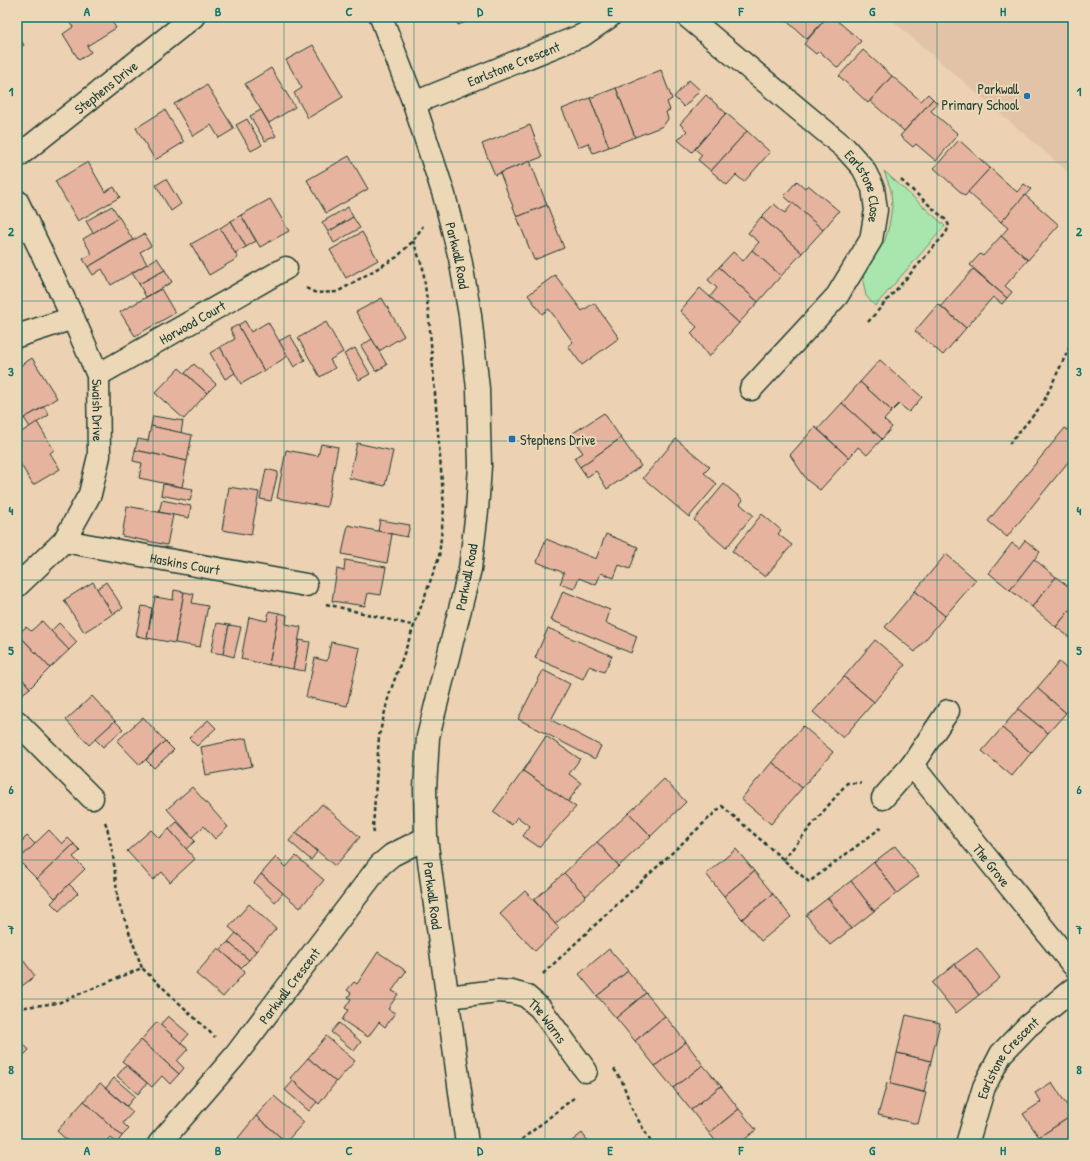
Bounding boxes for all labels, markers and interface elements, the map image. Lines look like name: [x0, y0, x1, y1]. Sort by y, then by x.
text: A: [84, 2, 91, 20]
text: B: [215, 2, 222, 20]
text: C: [345, 2, 353, 20]
text: D: [477, 2, 484, 20]
text: E: [607, 2, 613, 20]
text: F: [738, 2, 745, 20]
text: G: [869, 2, 876, 20]
text: H: [1000, 2, 1006, 20]
street label: Earlstone Crescent: [464, 36, 562, 90]
street label: Stephens Drive: [70, 55, 141, 118]
place label: Parkwall Primary School: [941, 79, 1020, 115]
text: 1: [9, 82, 14, 100]
text: 1: [1077, 82, 1082, 100]
marker: Parkwall Primary School: [1022, 91, 1032, 101]
street label: Earlstone Close: [841, 145, 886, 225]
street label: Parkwall Road: [442, 220, 475, 291]
text: 2: [8, 222, 15, 240]
text: 2: [1076, 222, 1083, 240]
street label: Horwood Court: [155, 295, 229, 348]
text: 3: [8, 362, 14, 380]
text: 3: [1076, 362, 1082, 380]
street label: Swaish Drive: [89, 379, 108, 442]
place label: Stephens Drive: [520, 430, 596, 450]
marker: Stephens Drive: [507, 434, 517, 444]
text: 4: [9, 501, 14, 519]
text: 4: [1077, 501, 1082, 519]
street label: Parkwall Road: [450, 541, 482, 612]
street label: Haskins Court: [149, 547, 222, 579]
text: 5: [8, 641, 14, 659]
text: 5: [1076, 641, 1082, 659]
text: 6: [8, 780, 14, 798]
text: 6: [1076, 780, 1082, 798]
street label: The Grove: [969, 839, 1016, 891]
street label: Parkwall Road: [420, 861, 448, 931]
text: 7: [7, 920, 15, 938]
text: 7: [1075, 920, 1083, 938]
street label: Parkwall Crescent: [254, 943, 324, 1027]
street label: The Warns: [525, 993, 572, 1047]
street label: Earlstone Crescent: [972, 1012, 1042, 1101]
text: 8: [8, 1060, 14, 1078]
text: 8: [1076, 1060, 1082, 1078]
text: A: [84, 1141, 91, 1159]
text: B: [215, 1141, 222, 1159]
text: C: [345, 1141, 353, 1159]
text: D: [477, 1141, 484, 1159]
text: E: [607, 1141, 613, 1159]
text: F: [738, 1141, 745, 1159]
text: G: [869, 1141, 876, 1159]
text: H: [1000, 1141, 1006, 1159]

